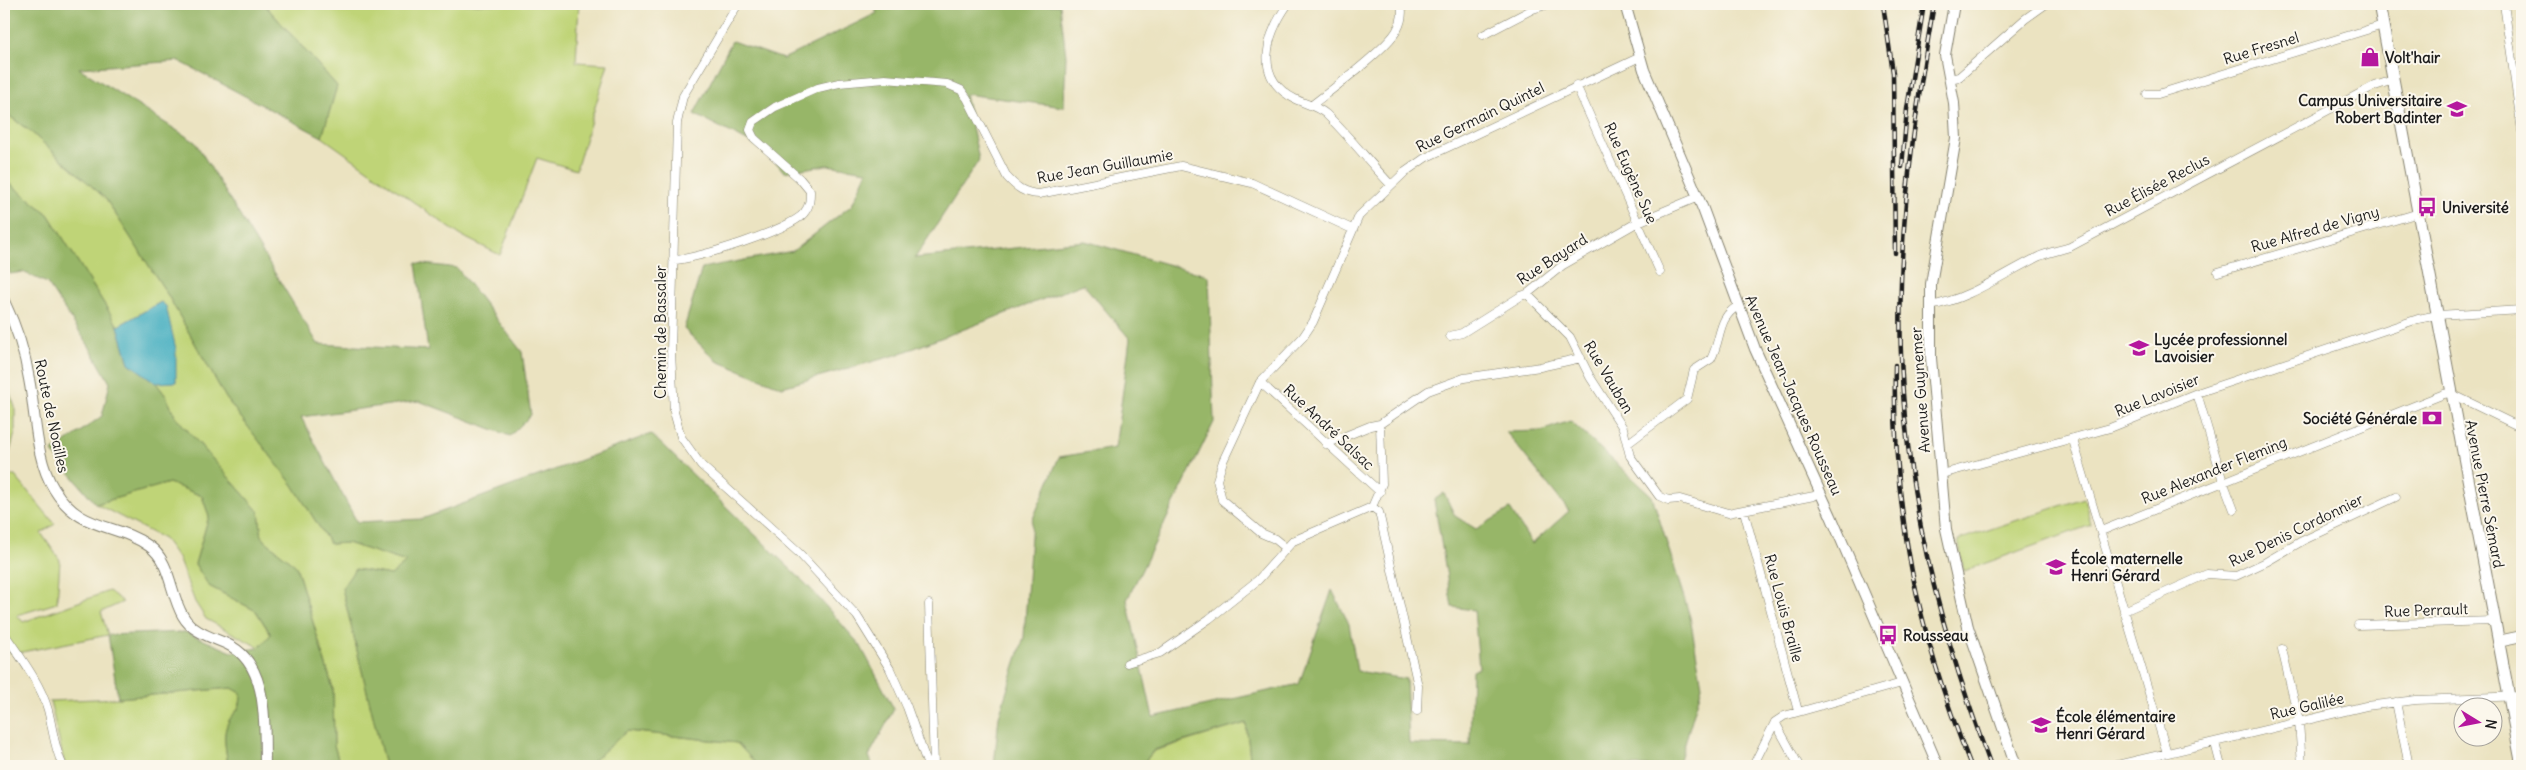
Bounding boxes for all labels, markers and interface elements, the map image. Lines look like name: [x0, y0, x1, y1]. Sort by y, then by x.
street label: Rue Fresnel: [2221, 27, 2301, 69]
shop icon: Volt'hair: [2359, 46, 2381, 68]
place label: Volt'hair: [2385, 48, 2441, 67]
street label: Rue Germain Quintel: [1413, 78, 1547, 156]
place label: Campus Universitaire Robert Badinter: [2298, 91, 2443, 127]
school or university icon: Campus Universitaire Robert Badinter: [2446, 98, 2468, 120]
street label: Rue Eugène Sue: [1600, 119, 1662, 227]
street label: Rue Jean Guillaumie: [1035, 145, 1175, 187]
street label: Rue Élisée Reclus: [2101, 149, 2213, 221]
bus stop icon: Université: [2416, 196, 2438, 218]
place label: Université: [2442, 198, 2509, 217]
street label: Rue Alfred de Vigny: [2249, 202, 2381, 256]
street label: Rue Bayard: [1513, 229, 1591, 289]
street label: Chemin de Bassaler: [651, 265, 670, 399]
street label: Avenue Jean-Jacques Rousseau: [1741, 292, 1847, 498]
street label: Avenue Guynemer: [1906, 326, 1934, 454]
place label: Lycée professionnel Lavoisier: [2154, 330, 2287, 366]
street label: Rue Vauban: [1580, 337, 1638, 417]
school or university icon: Lycée professionnel Lavoisier: [2128, 337, 2150, 359]
street label: Route de Noailles: [31, 357, 73, 475]
street label: Rue Lavoisier: [2112, 369, 2202, 421]
street label: Rue André Salsac: [1280, 380, 1379, 474]
bank icon: Société Générale: [2421, 407, 2443, 429]
place label: Société Générale: [2303, 409, 2417, 428]
street label: Avenue Pierre Sémard: [2461, 418, 2509, 570]
street label: Rue Alexander Fleming: [2138, 432, 2290, 508]
street label: Rue Denis Cordonnier: [2226, 489, 2366, 571]
place label: École maternelle Henri Gérard: [2071, 548, 2183, 585]
street label: Rue Louis Braille: [1760, 552, 1808, 664]
school or university icon: École maternelle Henri Gérard: [2045, 556, 2067, 578]
street label: Rue Perrault: [2384, 599, 2468, 621]
bus stop icon: Rousseau: [1877, 624, 1899, 646]
place label: Rousseau: [1903, 626, 1969, 645]
street label: Rue Galilée: [2268, 688, 2346, 724]
north arrow: [2454, 698, 2504, 748]
place label: École élémentaire Henri Gérard: [2056, 706, 2176, 743]
school or university icon: École élémentaire Henri Gérard: [2030, 714, 2052, 736]
text: N: [2481, 718, 2501, 731]

